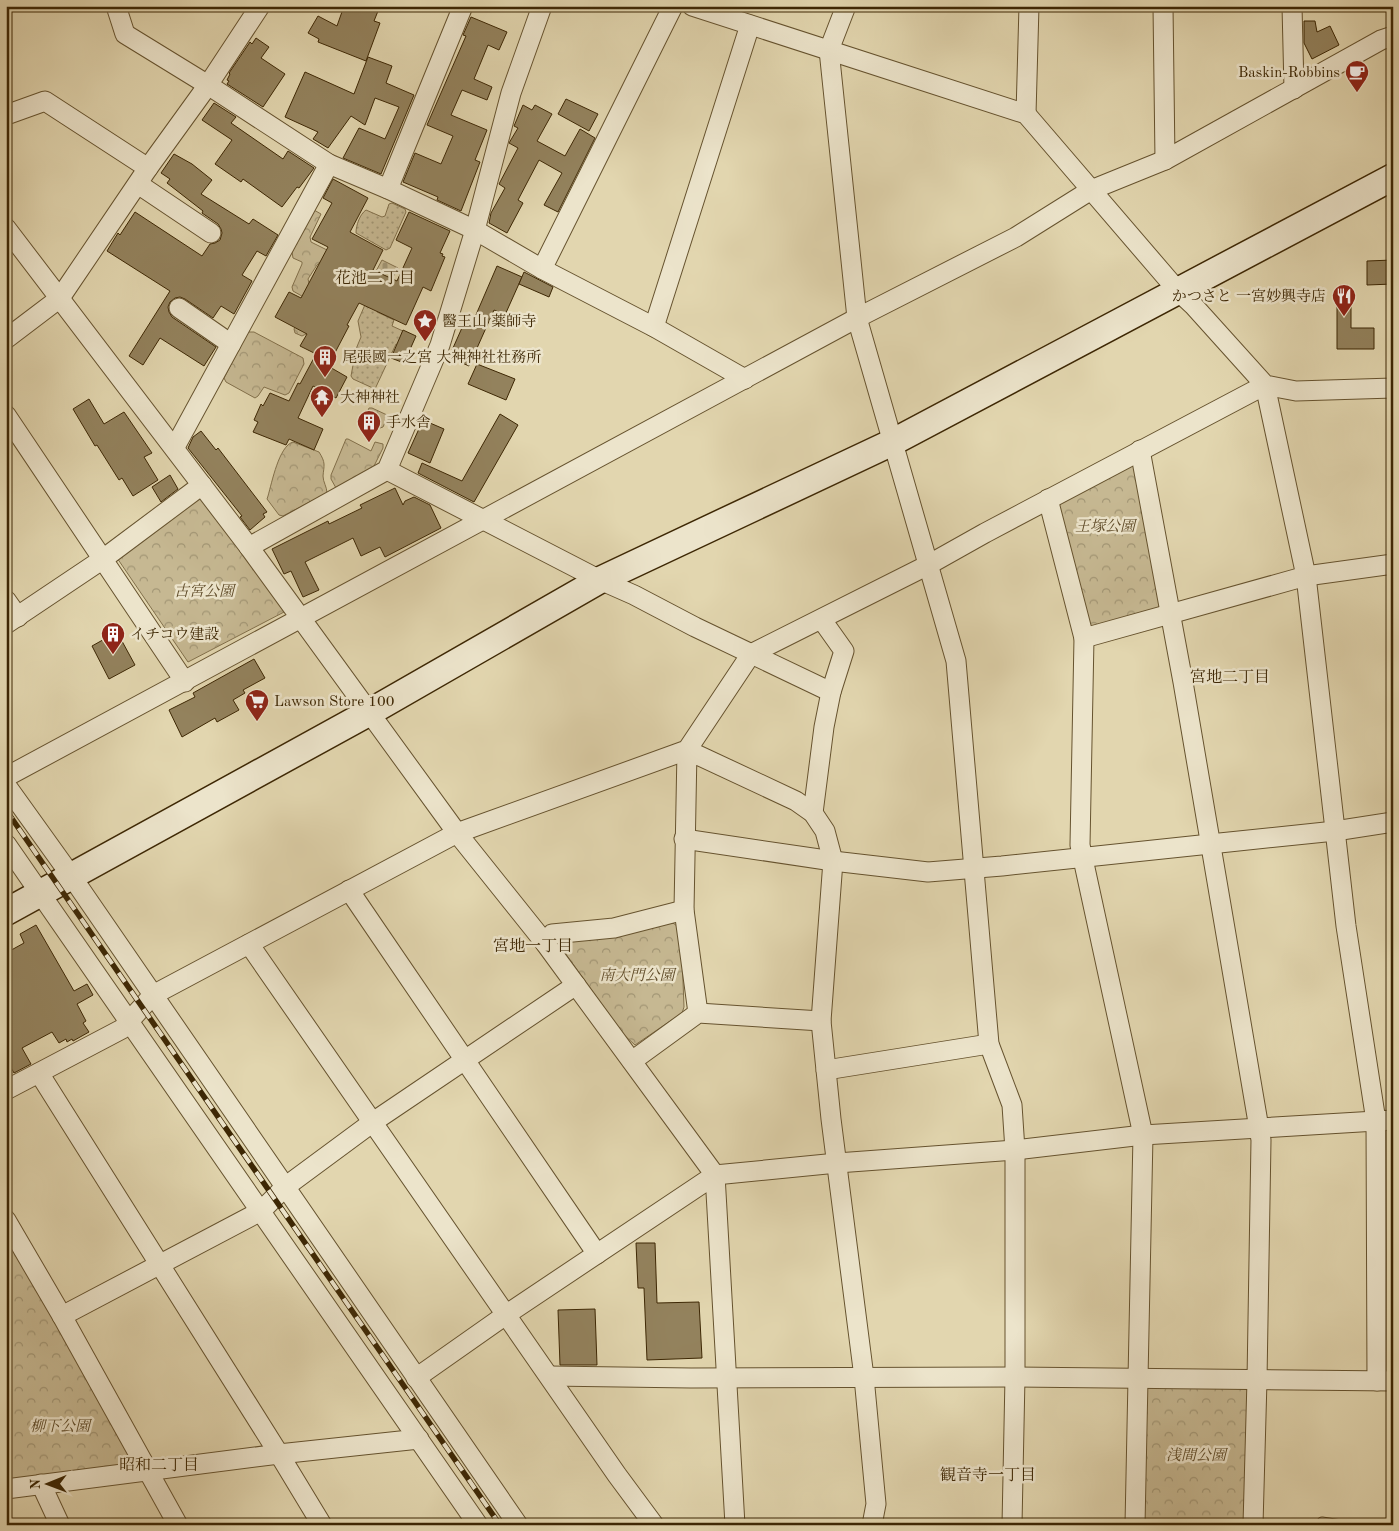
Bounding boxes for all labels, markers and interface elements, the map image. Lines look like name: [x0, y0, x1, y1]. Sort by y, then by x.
cafe icon: Baskin-Robbins: [1344, 59, 1370, 93]
place label: Baskin-Robbins: [1238, 66, 1340, 81]
district label: 花池二丁目: [335, 269, 415, 287]
restaurant icon: かつさと 一宮妙興寺店: [1331, 283, 1357, 317]
place label: かつさと 一宮妙興寺店: [1172, 288, 1326, 305]
place icon: 醫王山 薬師寺: [412, 308, 438, 342]
place label: 醫王山 薬師寺: [442, 313, 536, 330]
building icon: 尾張國一之宮 大神神社社務所: [312, 344, 338, 378]
place label: 尾張國一之宮 大神神社社務所: [342, 349, 541, 366]
temple icon: 大神神社: [309, 384, 335, 418]
place label: 大神神社: [340, 389, 400, 406]
building icon: 手水舎: [356, 409, 382, 443]
place label: 手水舎: [386, 414, 431, 431]
park label: 王塚公園: [1075, 518, 1138, 535]
park label: 古宮公園: [174, 583, 237, 600]
building icon: イチコウ建設: [100, 621, 126, 655]
place label: イチコウ建設: [130, 626, 219, 643]
district label: 宮地二丁目: [1190, 668, 1270, 686]
supermarket icon: Lawson Store 100: [244, 688, 270, 722]
place label: Lawson Store 100: [274, 695, 394, 710]
district label: 宮地一丁目: [493, 937, 573, 955]
park label: 南大門公園: [599, 967, 677, 984]
park label: 柳下公園: [30, 1418, 93, 1435]
park label: 浅間公園: [1166, 1447, 1229, 1464]
district label: 昭和二丁目: [119, 1456, 199, 1474]
north arrow: [22, 1458, 72, 1508]
district label: 観音寺一丁目: [940, 1466, 1036, 1484]
text: N: [29, 1478, 43, 1490]

